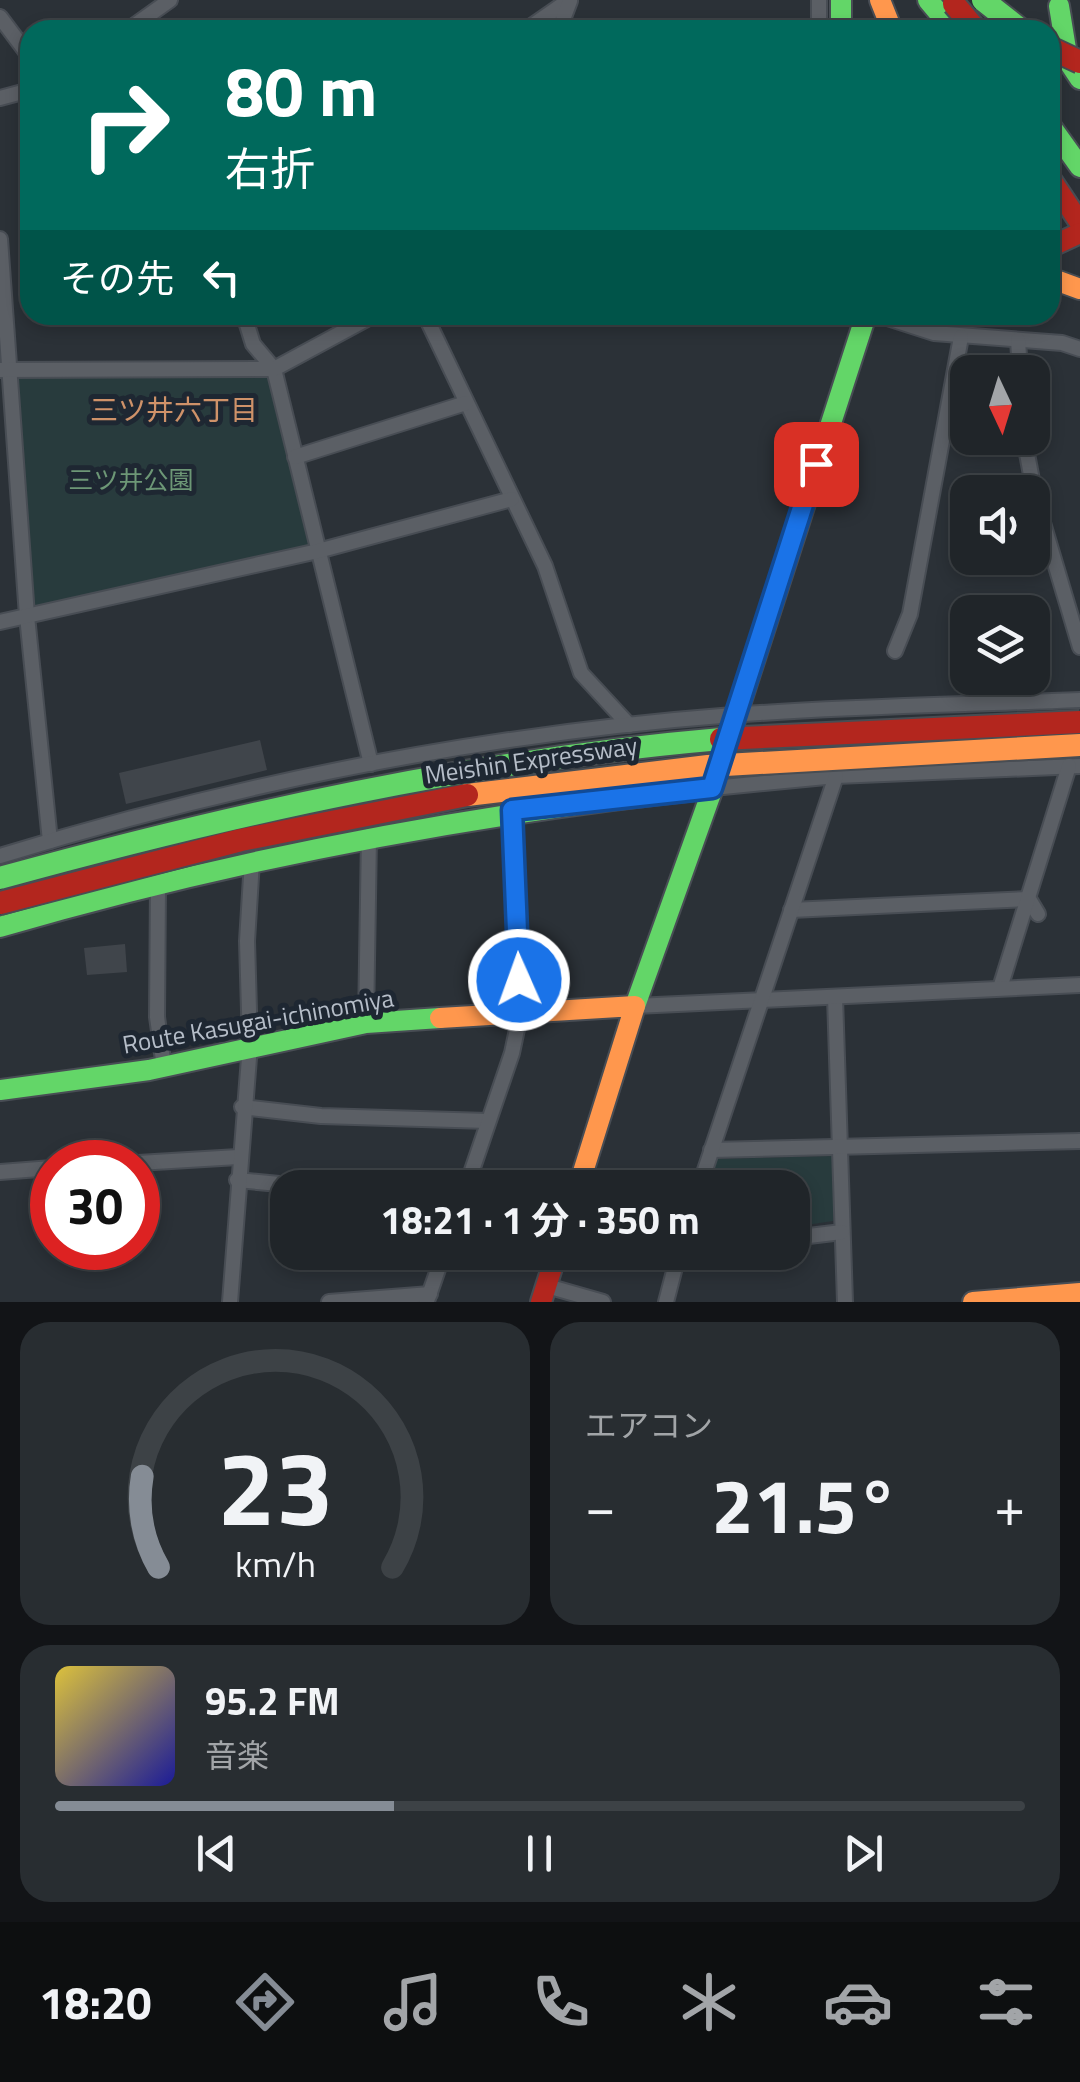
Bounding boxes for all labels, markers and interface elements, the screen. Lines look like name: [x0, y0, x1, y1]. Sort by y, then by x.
text: 80 m: [225, 37, 378, 143]
icon: right: [60, 60, 190, 190]
text: 右折: [225, 134, 315, 202]
text: その先: [60, 249, 174, 307]
icon: left: [194, 250, 249, 305]
north arrow: [950, 355, 1050, 455]
map controls: [950, 355, 1050, 695]
district label: 三ツ井六丁目: [90, 388, 258, 431]
pin: [774, 422, 859, 507]
icon: arrive: [789, 437, 844, 492]
park label: 三ツ井公園: [68, 461, 194, 499]
button: sound: [950, 475, 1050, 575]
button: layers: [950, 595, 1050, 695]
street label: Meishin Expressway: [422, 726, 640, 794]
position arrow: [467, 928, 571, 1032]
street label: Route Kasugai-ichinomiya: [119, 978, 397, 1064]
speed limit sign: 30: [30, 1140, 160, 1270]
text: 18:21 · 1 分 · 350 m: [380, 1191, 700, 1249]
text: エアコン: [585, 1401, 713, 1449]
text: 23: [217, 1407, 333, 1565]
text: 21.5°: [711, 1448, 899, 1562]
text: −: [585, 1464, 616, 1547]
text: +: [994, 1464, 1025, 1547]
text: km/h: [235, 1536, 315, 1591]
text: 95.2 FM: [205, 1672, 340, 1730]
text: 音楽: [205, 1731, 269, 1779]
icon: previous: [189, 1826, 244, 1881]
icon: pause: [512, 1826, 567, 1881]
icon: next: [836, 1826, 891, 1881]
icon: directions: [230, 1967, 300, 2037]
icon: music: [378, 1967, 448, 2037]
icon: phone: [526, 1967, 596, 2037]
icon: climate: [674, 1967, 744, 2037]
icon: car: [823, 1967, 893, 2037]
icon: filters: [971, 1967, 1041, 2037]
text: 18:20: [39, 1968, 151, 2036]

